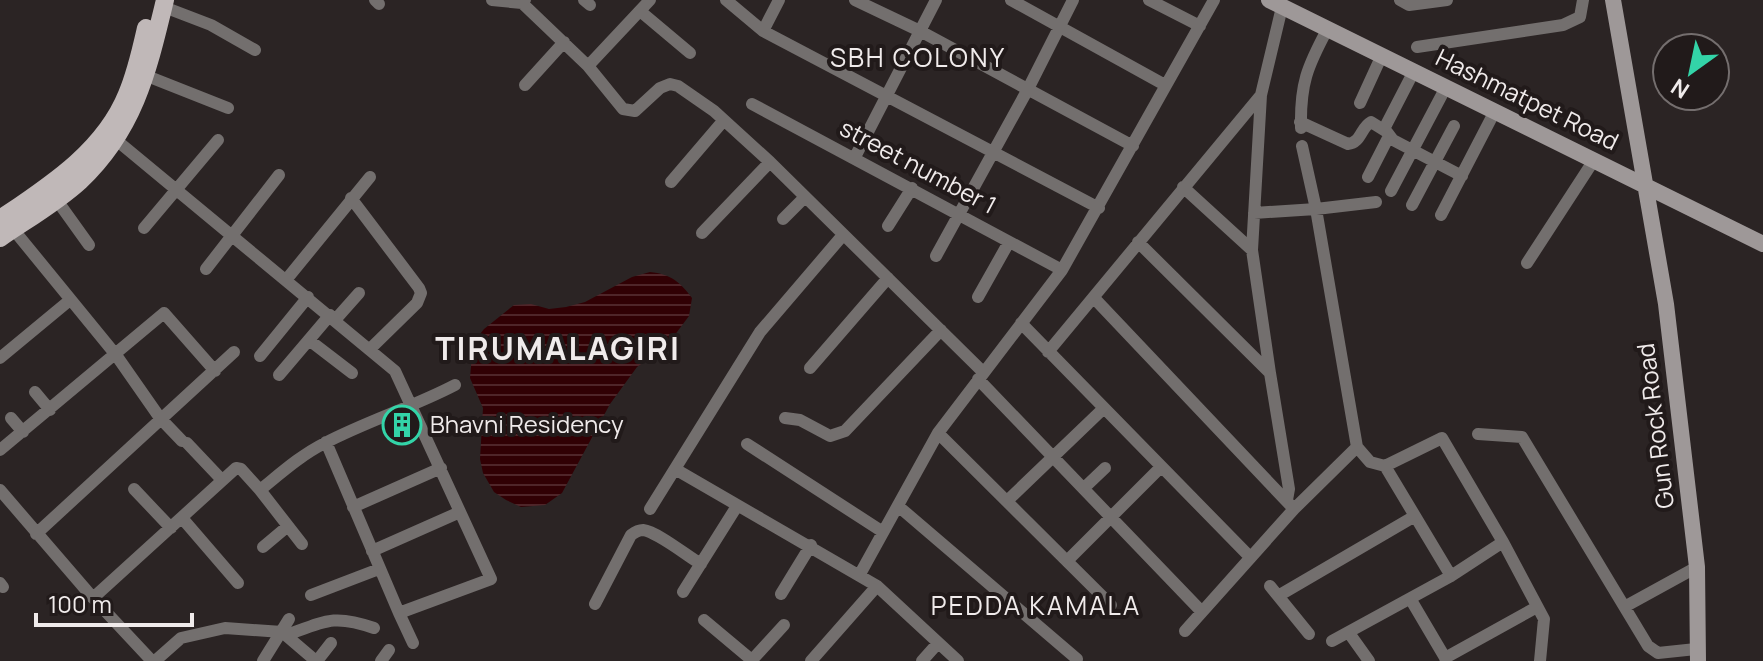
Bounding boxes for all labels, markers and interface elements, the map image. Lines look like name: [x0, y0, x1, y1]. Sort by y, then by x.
north arrow: [1651, 32, 1731, 112]
district label: SBH COLONY: [830, 39, 1006, 75]
street label: Hashmatpet Road: [1431, 40, 1625, 157]
text: N: [1665, 72, 1695, 106]
street label: street number 1: [835, 110, 1003, 221]
district label: TIRUMALAGIRI: [435, 326, 681, 370]
street label: Gun Rock Road: [1628, 342, 1681, 511]
building icon: Bhavni Residency: [381, 404, 423, 446]
place label: Bhavni Residency: [430, 407, 624, 440]
scale bar: [36, 577, 192, 627]
text: 100 m: [48, 587, 112, 620]
district label: PEDDA KAMALA: [931, 587, 1141, 623]

